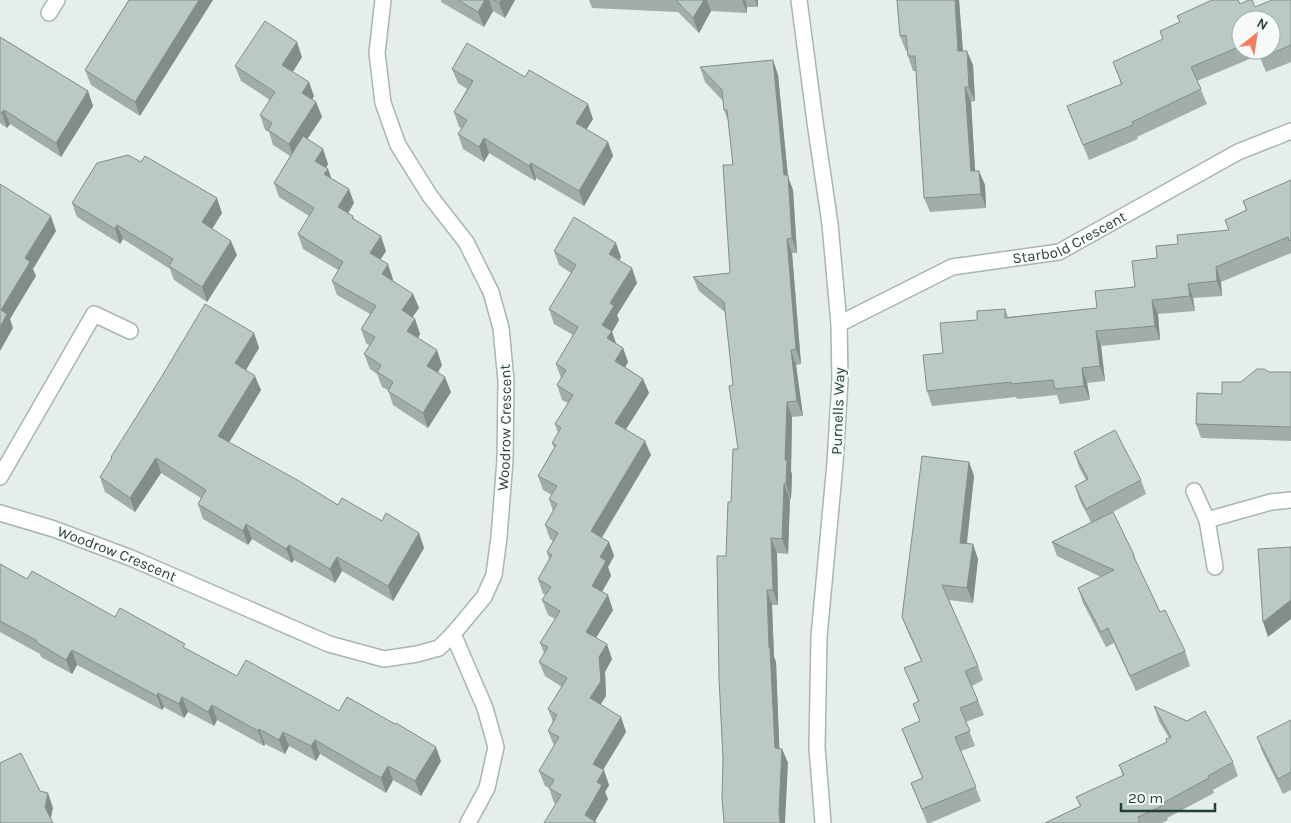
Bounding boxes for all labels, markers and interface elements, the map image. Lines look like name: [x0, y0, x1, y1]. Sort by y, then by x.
north arrow: [1231, 10, 1281, 60]
text: N: [1254, 14, 1271, 34]
street label: Starbold Crescent: [1011, 207, 1130, 267]
street label: Woodrow Crescent: [494, 363, 515, 491]
street label: Purnells Way: [827, 367, 849, 455]
street label: Woodrow Crescent: [55, 522, 180, 586]
scale bar: [1121, 780, 1215, 812]
text: 20 m: [1128, 789, 1163, 807]

